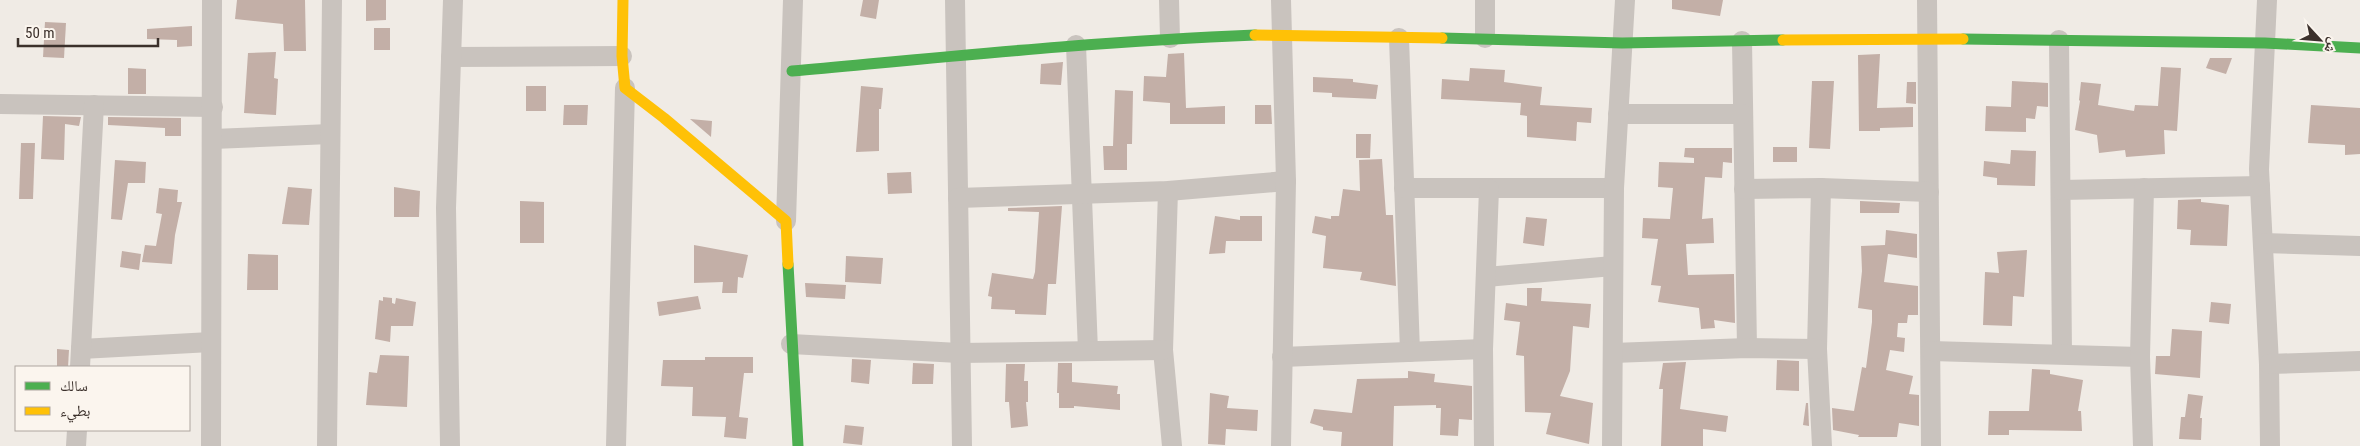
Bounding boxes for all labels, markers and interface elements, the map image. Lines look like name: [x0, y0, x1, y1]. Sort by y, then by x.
scale bar: [18, 15, 158, 47]
north arrow: [2295, 15, 2345, 65]
text: 50 m: [25, 24, 55, 42]
text: ش: [2320, 35, 2342, 56]
legend: [15, 366, 190, 431]
text: سالك: [60, 377, 88, 395]
text: بطيء: [60, 402, 90, 423]

